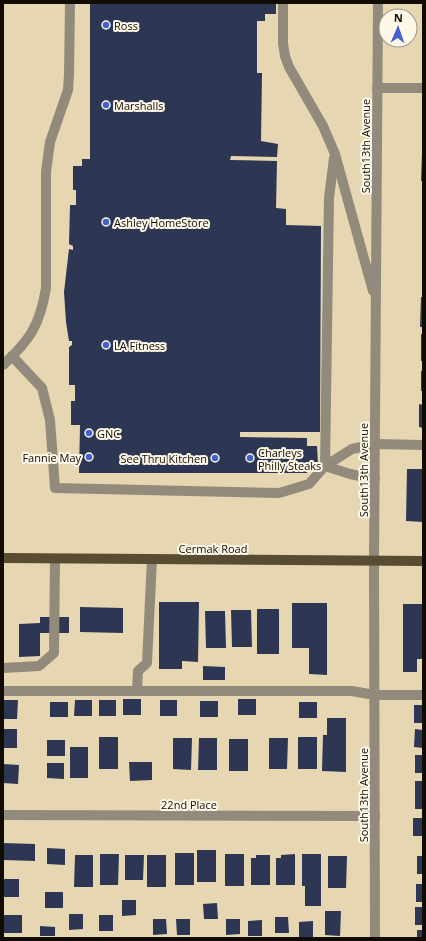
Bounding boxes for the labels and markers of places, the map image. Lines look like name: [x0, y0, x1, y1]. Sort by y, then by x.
place label: Ross: [114, 18, 138, 33]
marker: Ross: [101, 20, 111, 30]
place label: Marshalls: [114, 98, 163, 113]
marker: Marshalls: [101, 100, 111, 110]
place label: Ashley HomeStore: [114, 215, 209, 230]
marker: Ashley HomeStore: [101, 217, 111, 227]
place label: LA Fitness: [114, 338, 165, 353]
marker: LA Fitness: [101, 340, 111, 350]
place label: GNC: [97, 426, 120, 441]
marker: GNC: [84, 428, 94, 438]
place label: Charleys Philly Steaks: [258, 445, 321, 473]
place label: Fannie May: [22, 450, 81, 465]
place label: See Thru Kitchen: [120, 451, 207, 466]
marker: Fannie May: [84, 452, 94, 462]
marker: See Thru Kitchen: [210, 453, 220, 463]
marker: Charleys Philly Steaks: [245, 453, 255, 463]

